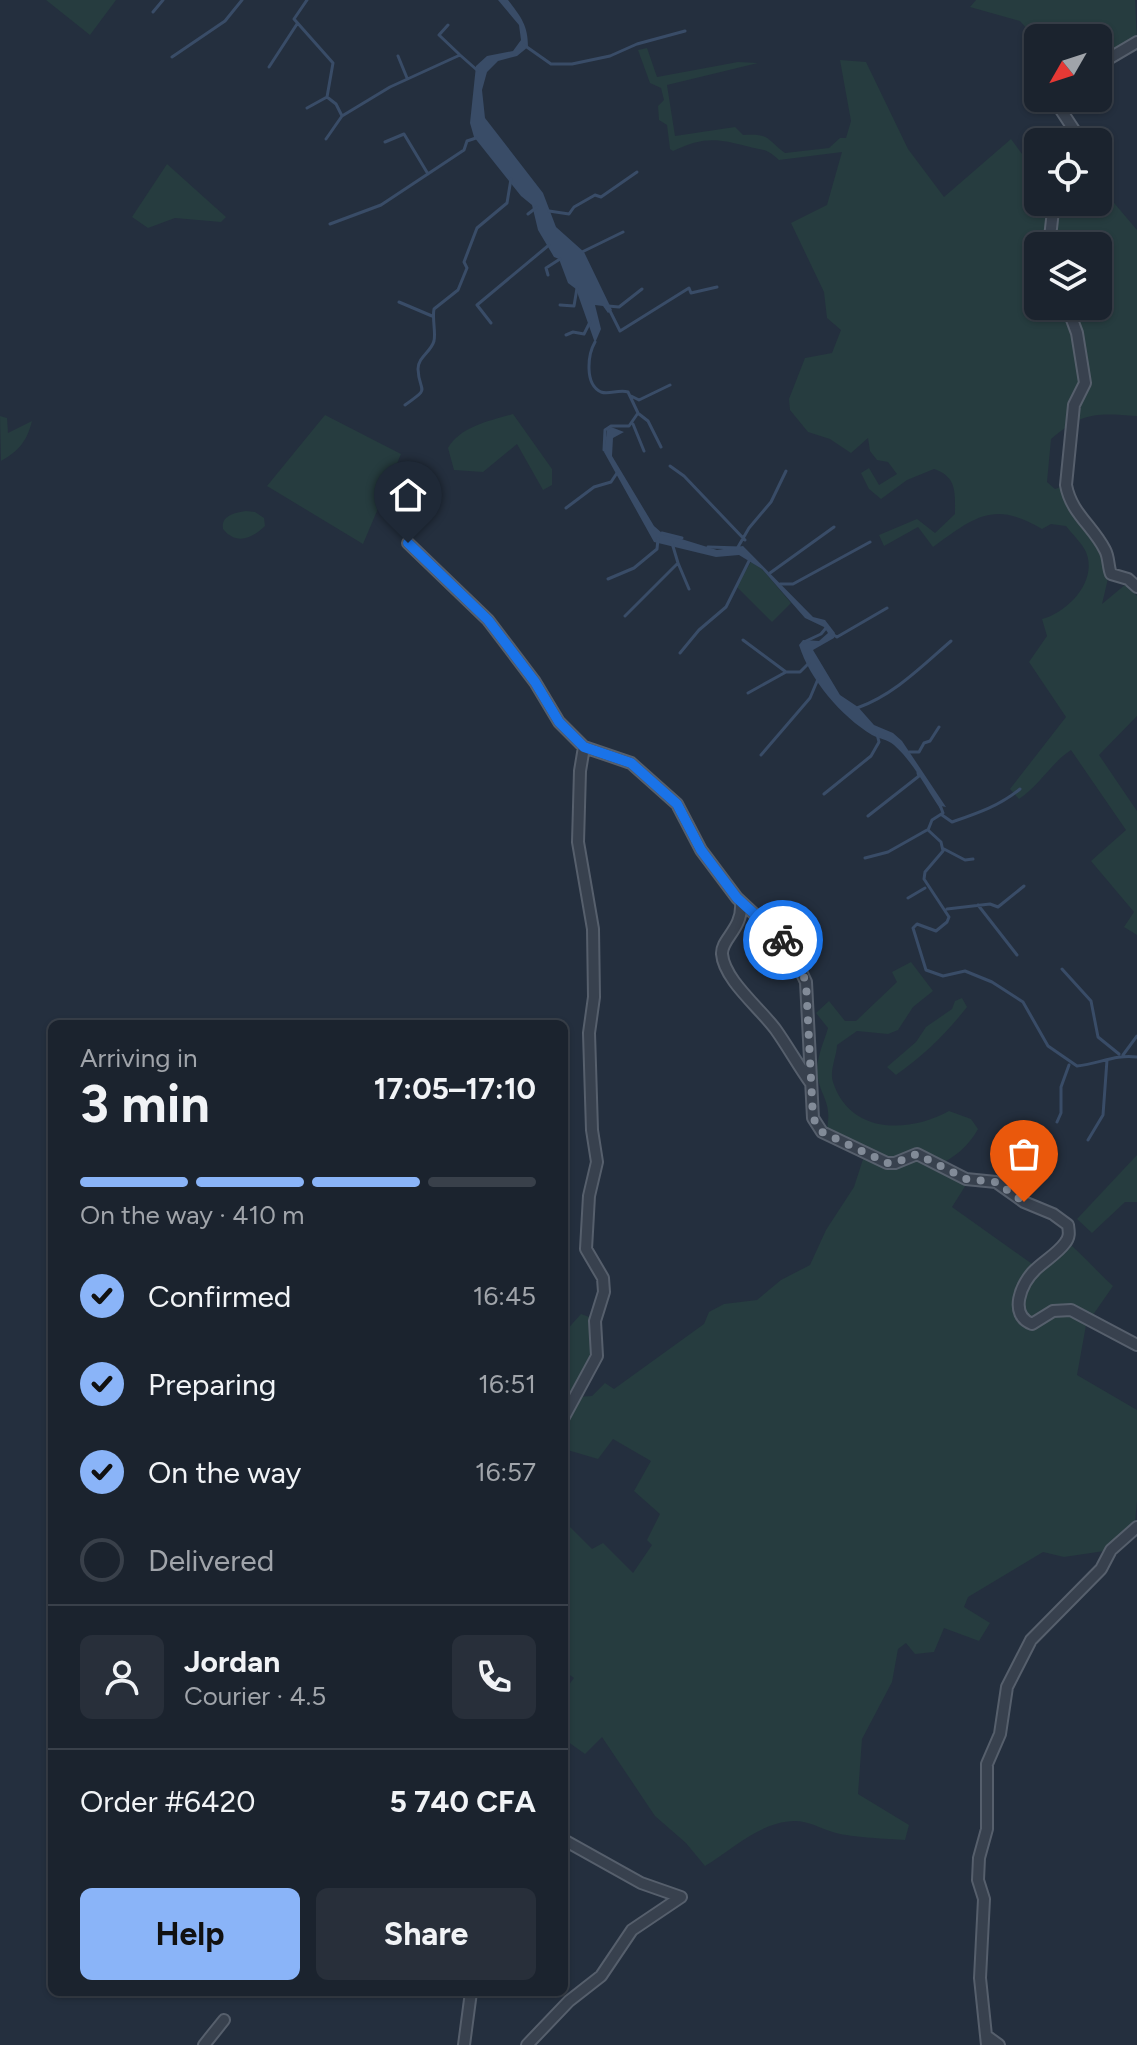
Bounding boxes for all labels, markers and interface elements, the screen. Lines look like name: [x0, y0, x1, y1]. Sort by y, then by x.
north arrow: [1024, 24, 1112, 112]
map controls: [1024, 24, 1112, 320]
button: locate: [1024, 128, 1112, 216]
button: layers: [1024, 232, 1112, 320]
pin: [374, 461, 442, 543]
icon: home: [386, 473, 430, 517]
courier: [743, 900, 823, 980]
icon: bike: [761, 918, 805, 962]
text: Arriving in: [80, 1042, 198, 1074]
text: 17:05–17:10: [374, 1070, 536, 1107]
text: 3 min: [80, 1073, 210, 1135]
pin: [990, 1120, 1058, 1202]
icon: bag: [1002, 1132, 1046, 1176]
text: On the way · 410 m: [80, 1199, 304, 1231]
icon: check: [80, 1274, 124, 1318]
text: Confirmed: [148, 1278, 291, 1315]
text: 16:45: [473, 1280, 536, 1312]
icon: check: [80, 1362, 124, 1406]
text: Preparing: [148, 1366, 276, 1403]
text: 16:51: [478, 1368, 536, 1400]
icon: check: [80, 1450, 124, 1494]
text: On the way: [148, 1454, 301, 1491]
text: 16:57: [475, 1456, 536, 1488]
text: Delivered: [148, 1542, 274, 1579]
button: person: [80, 1635, 164, 1719]
button: phone: [452, 1635, 536, 1719]
text: Jordan: [184, 1643, 280, 1680]
text: Courier · 4.5: [184, 1680, 326, 1712]
text: Order #6420: [80, 1783, 255, 1820]
text: 5 740 CFA: [389, 1783, 536, 1820]
button: Help: [80, 1888, 300, 1980]
button: Share: [316, 1888, 536, 1980]

